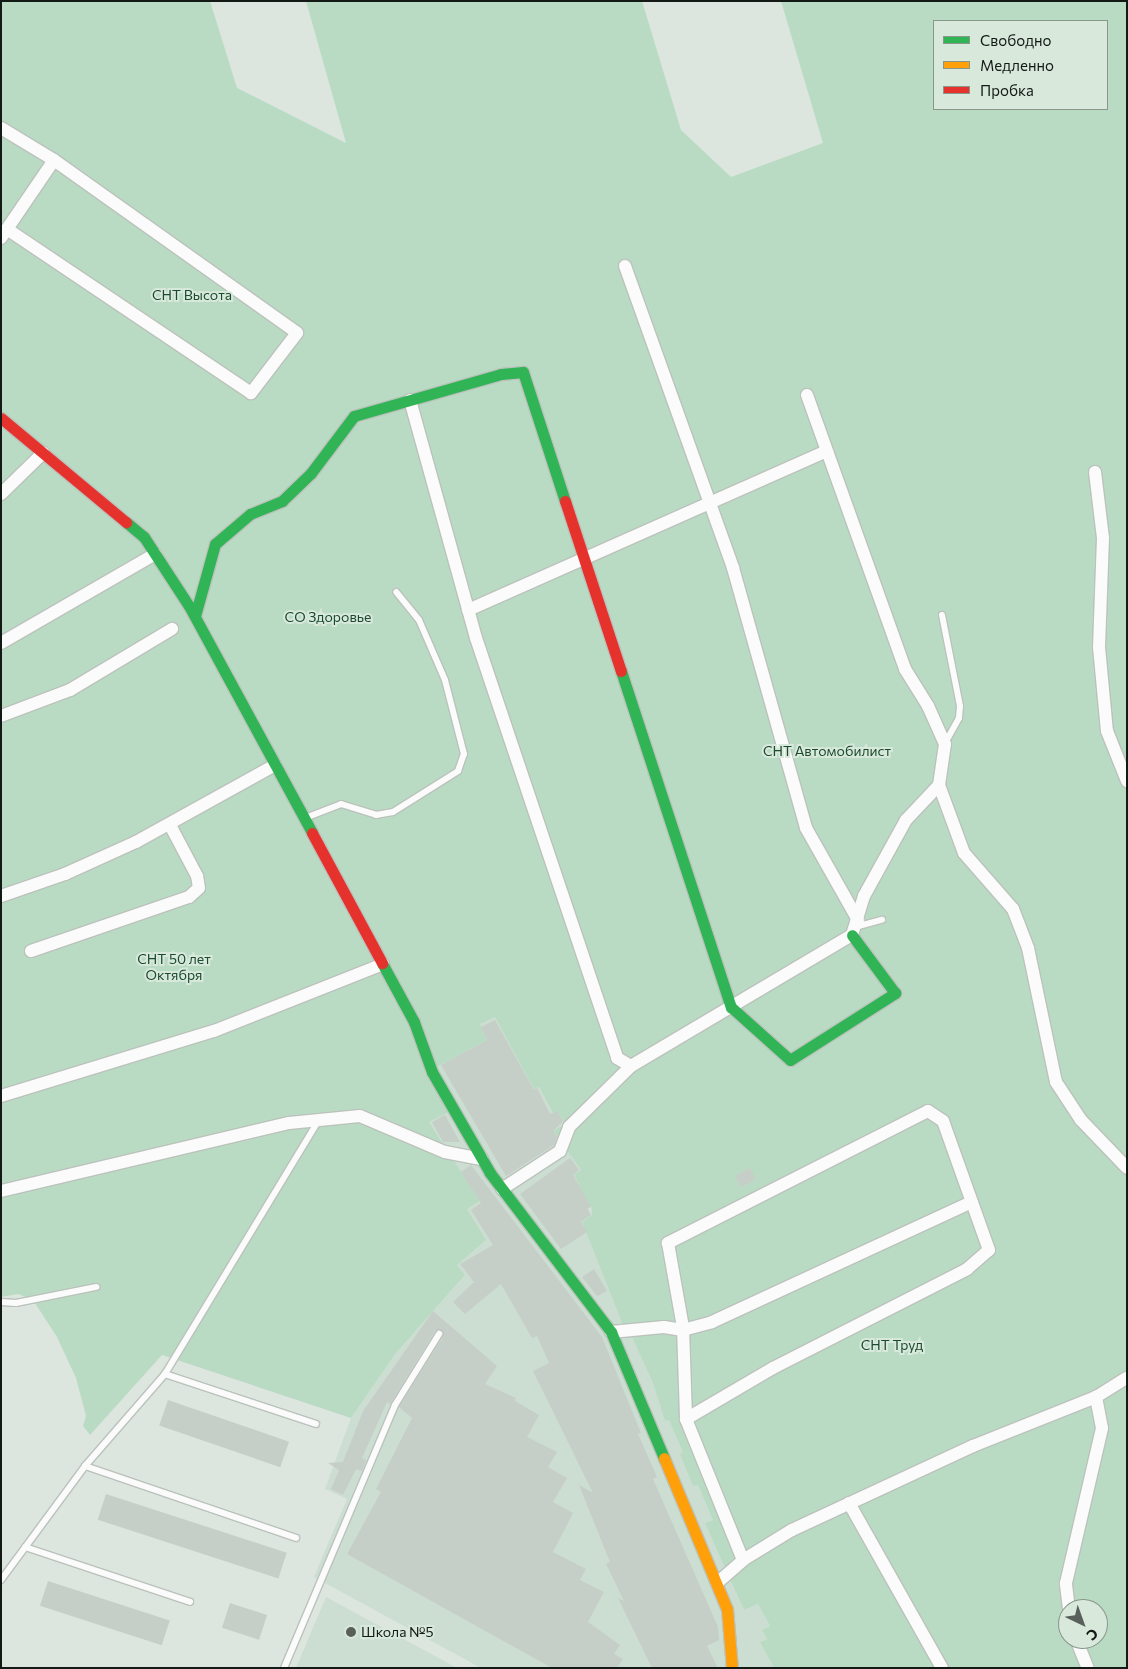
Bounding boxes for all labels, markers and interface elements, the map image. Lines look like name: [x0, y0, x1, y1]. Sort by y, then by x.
legend: [933, 20, 1108, 110]
text: Свободно: [980, 31, 1051, 49]
text: Медленно: [980, 56, 1054, 74]
text: Пробка: [980, 81, 1034, 99]
park label: СНТ Высота: [152, 287, 232, 303]
park label: СО Здоровье: [285, 609, 371, 625]
park label: СНТ Автомобилист: [763, 743, 891, 759]
park label: СНТ 50 лет Октября: [137, 951, 211, 984]
park label: СНТ Труд: [861, 1337, 923, 1353]
north arrow: [1058, 1599, 1108, 1649]
place label: Школа №5: [361, 1624, 434, 1640]
text: С: [1083, 1625, 1102, 1644]
marker: Школа №5: [345, 1626, 357, 1638]

